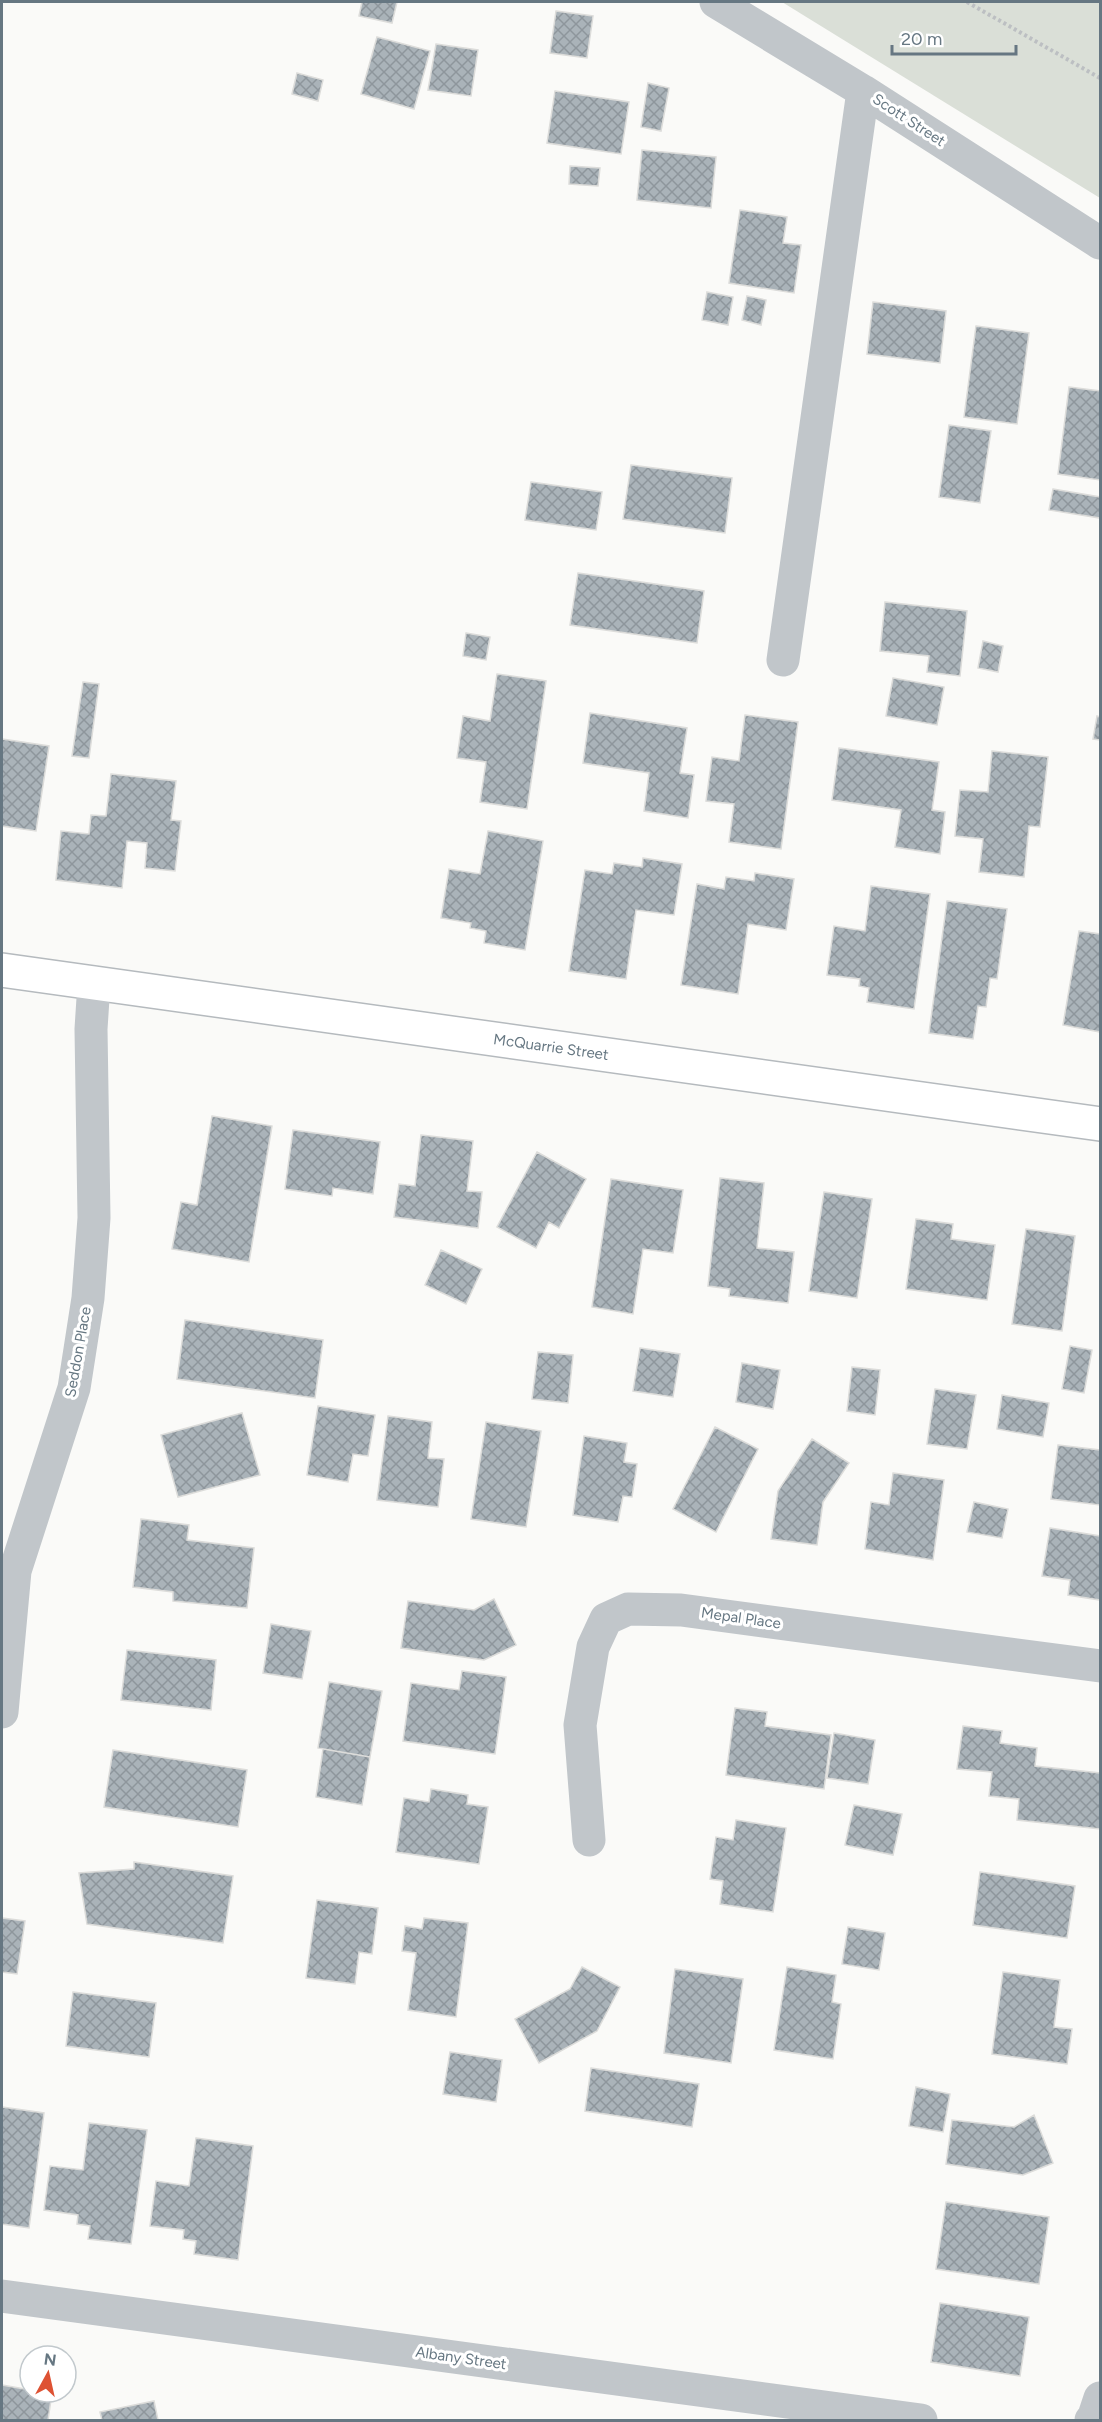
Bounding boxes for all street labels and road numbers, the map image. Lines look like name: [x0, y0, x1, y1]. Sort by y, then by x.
street label: Scott Street: [869, 90, 949, 150]
street label: McQuarrie Street: [492, 1030, 610, 1064]
street label: Seddon Place: [61, 1305, 95, 1399]
street label: Mepal Place: [700, 1603, 782, 1633]
street label: Albany Street: [414, 2343, 508, 2373]

